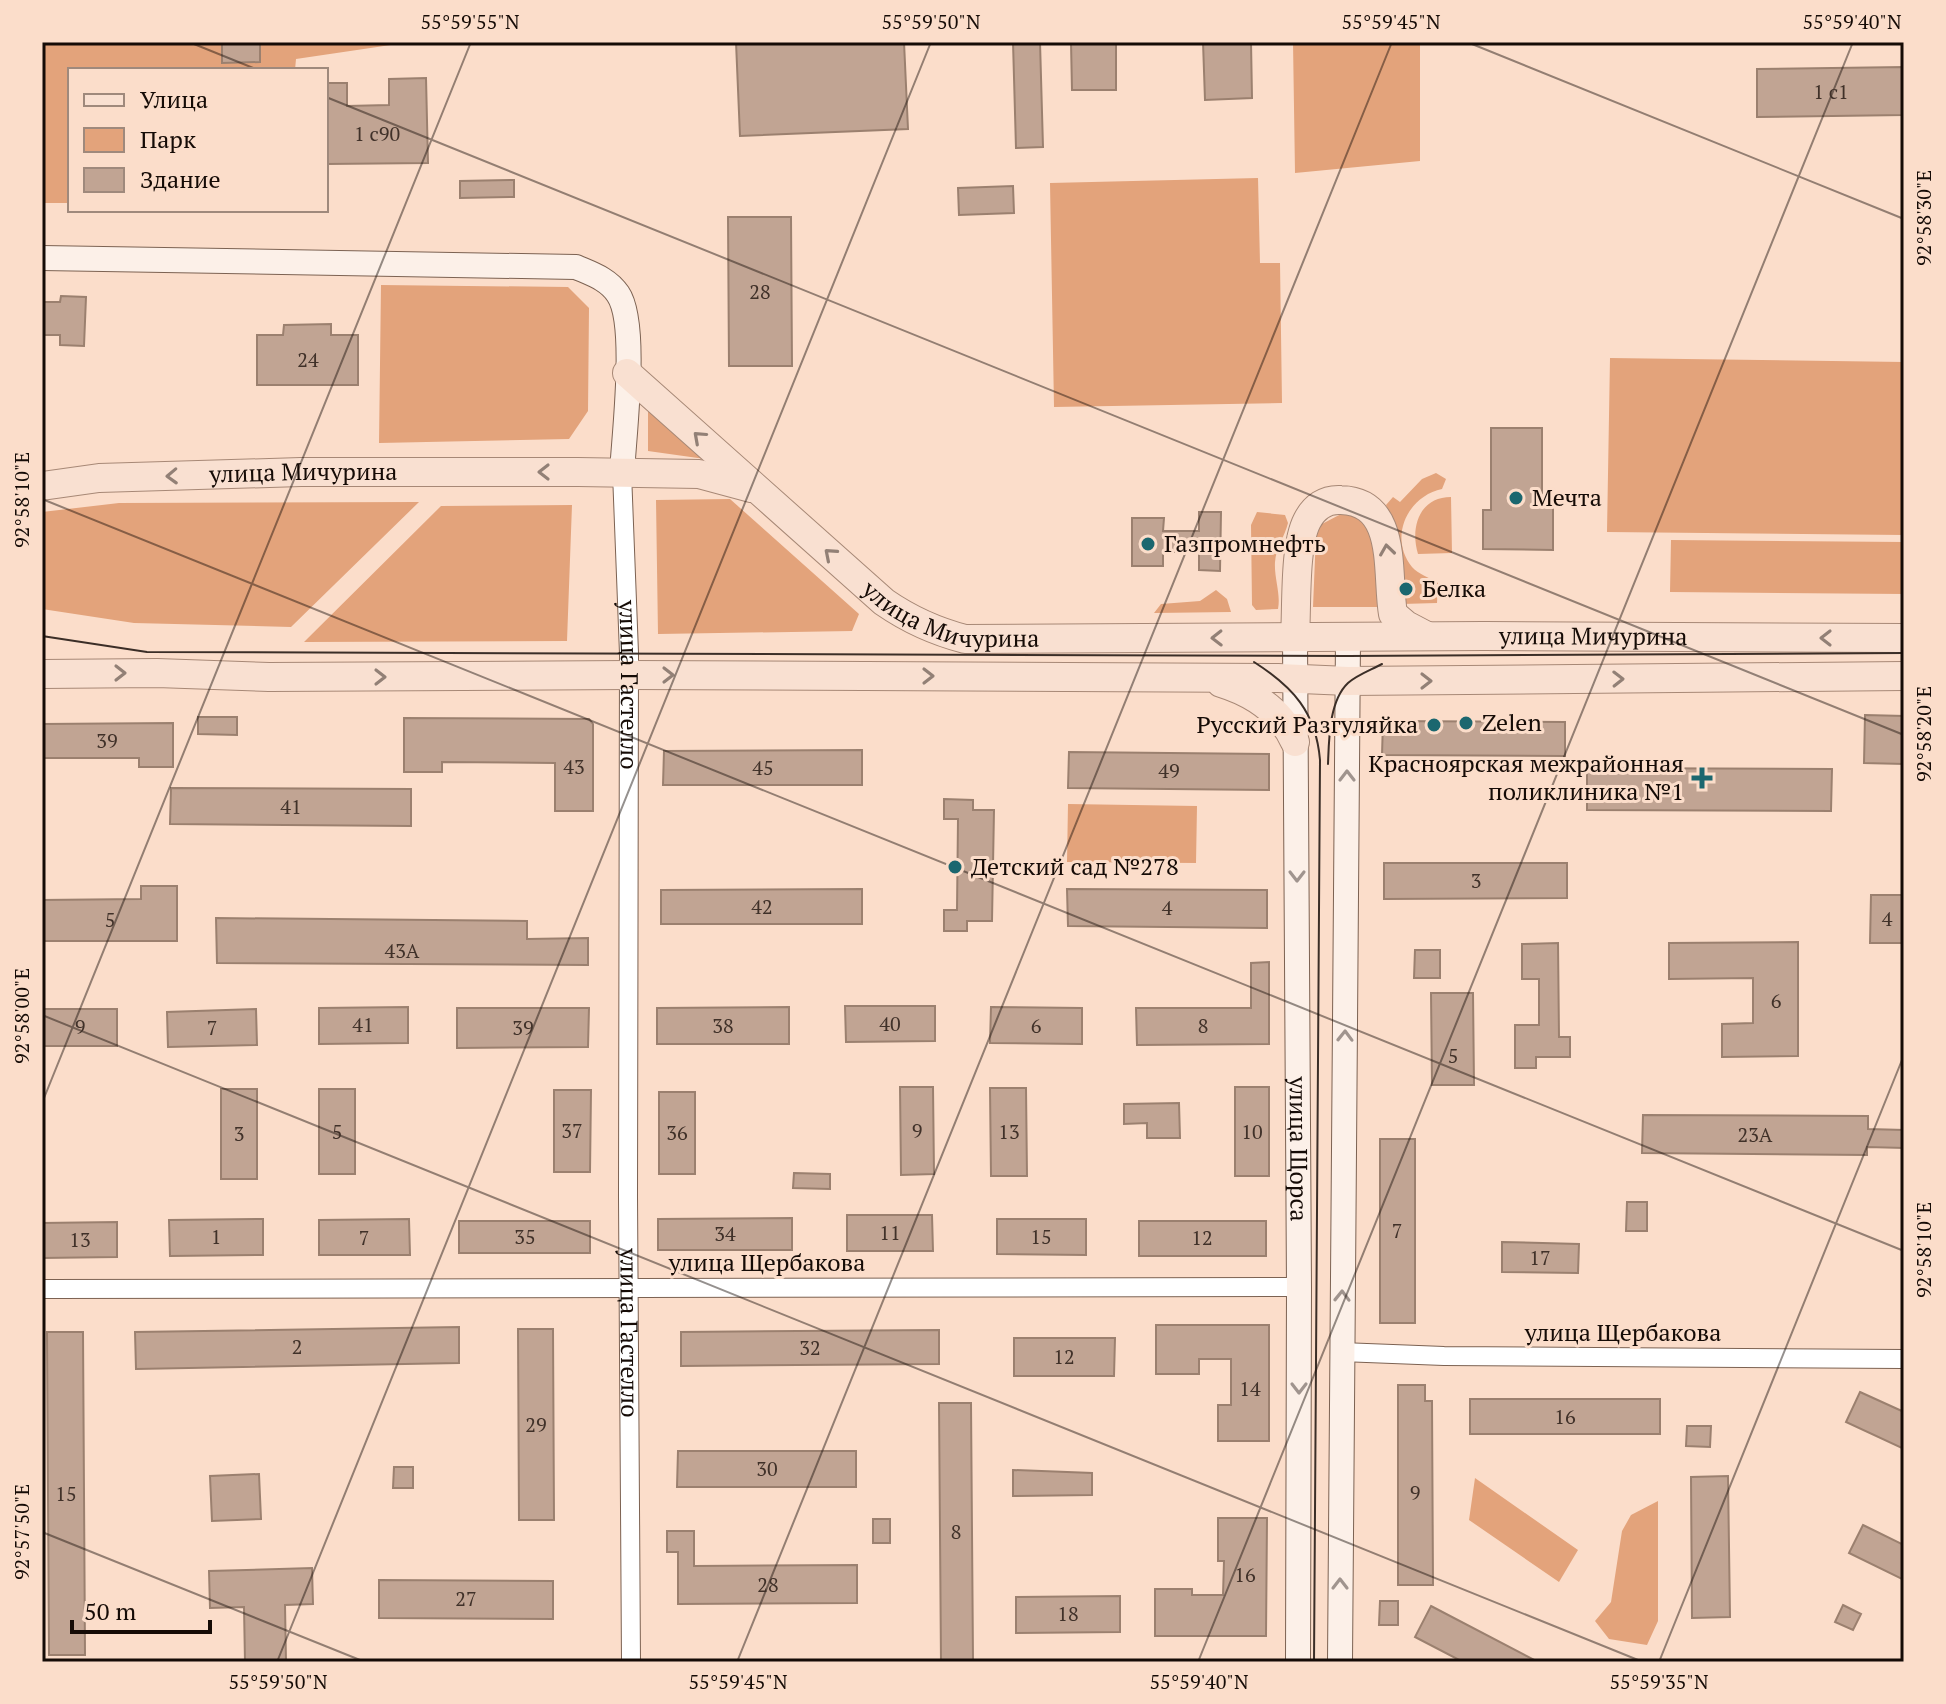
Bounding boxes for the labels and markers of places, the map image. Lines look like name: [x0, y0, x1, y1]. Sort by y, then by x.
place label: Мечта: [1532, 481, 1602, 513]
marker: Мечта: [1507, 489, 1525, 507]
place label: Газпромнефть: [1164, 527, 1326, 559]
marker: Газпромнефть: [1139, 535, 1157, 553]
place label: Белка: [1422, 572, 1486, 604]
marker: Белка: [1397, 580, 1415, 598]
place label: Zelen: [1482, 706, 1542, 738]
place label: Русский Разгуляйка: [1196, 708, 1418, 740]
marker: Zelen: [1457, 714, 1475, 732]
marker: Русский Разгуляйка: [1425, 716, 1443, 734]
place label: Красноярская межрайонная поликлиника №1: [1368, 747, 1684, 807]
marker: Красноярская межрайонная поликлиника №1: [1691, 767, 1713, 789]
place label: Детский сад №278: [971, 850, 1179, 882]
marker: Детский сад №278: [946, 858, 964, 876]

